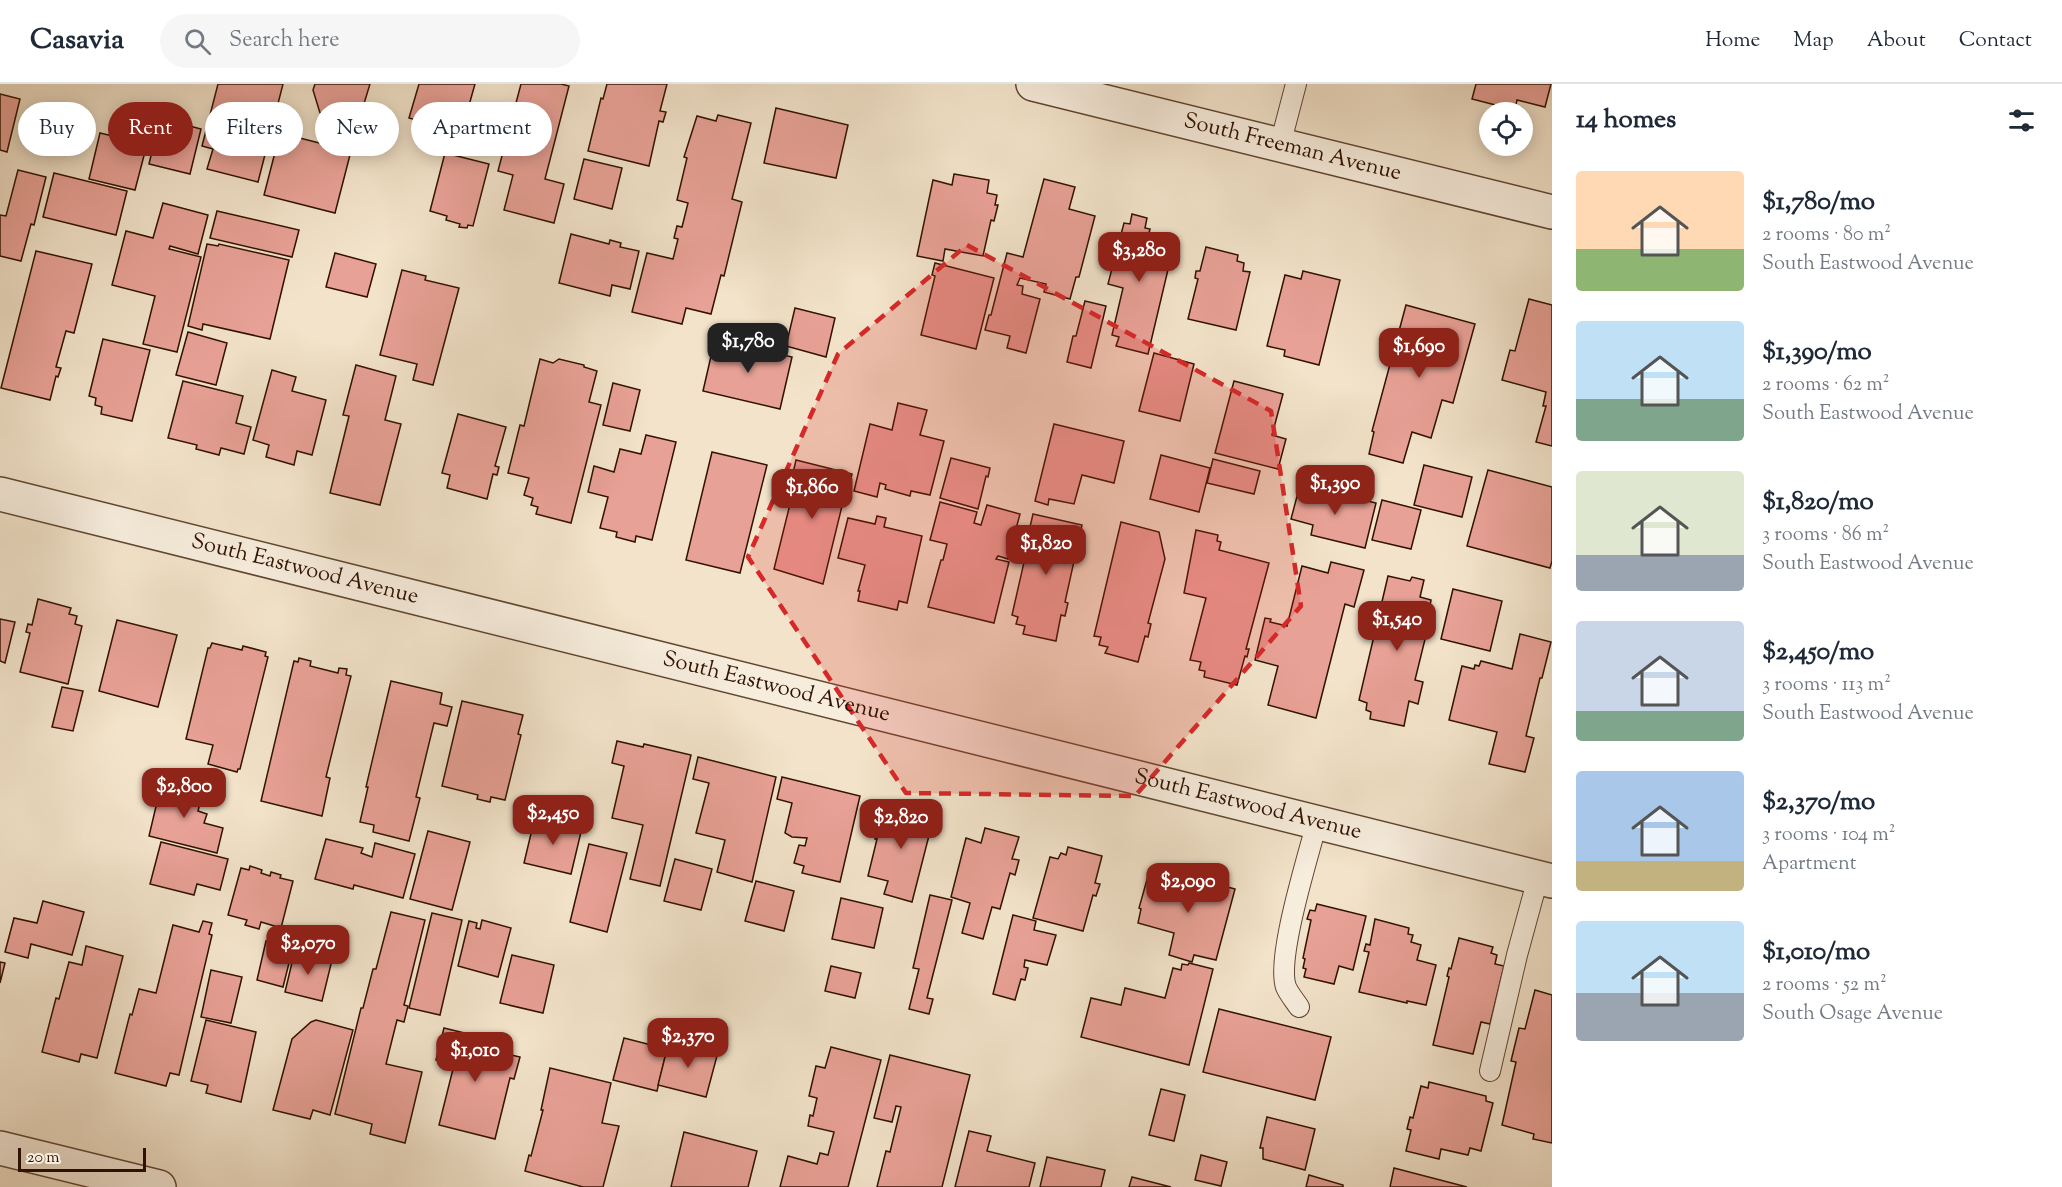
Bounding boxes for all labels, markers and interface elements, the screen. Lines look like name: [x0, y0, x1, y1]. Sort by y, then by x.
search box: [160, 14, 580, 68]
text: Casavia: [30, 21, 124, 61]
icon: search: [181, 25, 214, 58]
text: Search here: [229, 25, 339, 57]
text: Home: [1705, 26, 1760, 56]
text: Map: [1793, 26, 1834, 56]
text: About: [1867, 26, 1926, 56]
text: Contact: [1959, 26, 2032, 56]
chip: Buy: [18, 102, 96, 156]
chip: Rent: [108, 102, 193, 156]
chip: Filters: [205, 102, 303, 156]
chip: New: [315, 102, 399, 156]
chip: Apartment: [411, 102, 552, 156]
map controls: [1479, 102, 1533, 156]
button: locate: [1479, 102, 1533, 156]
text: 14 homes: [1576, 102, 1676, 139]
icon: filters: [2005, 104, 2038, 137]
street label: South Freeman Avenue: [1180, 106, 1404, 190]
text: $1,780/mo: [1762, 184, 1875, 221]
icon: home: [1624, 195, 1696, 267]
text: 2 rooms · 80 m²: [1762, 221, 1891, 250]
pin: $3,280: [1090, 232, 1188, 283]
text: $3,280: [1112, 237, 1166, 266]
text: South Eastwood Avenue: [1762, 250, 1974, 279]
pin: $1,780: [699, 323, 797, 374]
text: $1,780: [721, 328, 775, 357]
pin: $1,690: [1370, 328, 1468, 379]
text: $1,690: [1393, 333, 1445, 362]
text: $1,390/mo: [1762, 334, 1872, 371]
icon: home: [1624, 345, 1696, 417]
text: 2 rooms · 62 m²: [1762, 371, 1890, 400]
text: South Eastwood Avenue: [1762, 400, 1974, 429]
pin: $1,390: [1286, 465, 1384, 516]
pin: $1,860: [763, 469, 861, 520]
text: $1,390: [1310, 470, 1360, 499]
text: $1,860: [786, 474, 838, 503]
text: $1,820/mo: [1762, 484, 1874, 521]
icon: home: [1624, 495, 1696, 567]
text: 3 rooms · 86 m²: [1762, 521, 1889, 550]
pin: $1,820: [997, 525, 1095, 576]
street label: South Eastwood Avenue: [188, 526, 422, 614]
text: $1,820: [1020, 530, 1072, 559]
text: South Eastwood Avenue: [1762, 550, 1974, 579]
pin: $1,540: [1348, 601, 1446, 652]
text: $1,540: [1372, 606, 1422, 635]
text: $2,450/mo: [1762, 634, 1874, 671]
street label: South Eastwood Avenue: [659, 644, 893, 731]
icon: home: [1624, 645, 1696, 717]
text: 3 rooms · 113 m²: [1762, 671, 1891, 700]
text: South Eastwood Avenue: [1762, 700, 1974, 729]
street label: South Eastwood Avenue: [1131, 761, 1365, 849]
pin: $2,800: [135, 768, 233, 819]
text: $2,800: [156, 773, 212, 802]
text: $2,370/mo: [1762, 784, 1875, 821]
pin: $2,450: [504, 795, 602, 846]
icon: home: [1624, 795, 1696, 867]
pin: $2,820: [852, 799, 950, 850]
text: $2,450: [527, 800, 579, 829]
text: $2,820: [874, 804, 928, 833]
text: 3 rooms · 104 m²: [1762, 821, 1896, 850]
text: Apartment: [1762, 850, 1857, 879]
pin: $2,090: [1139, 863, 1237, 914]
text: $2,090: [1160, 868, 1216, 897]
pin: $2,070: [259, 925, 357, 976]
text: $2,070: [280, 930, 336, 959]
text: $1,010/mo: [1762, 934, 1870, 971]
icon: home: [1624, 945, 1696, 1017]
text: 2 rooms · 52 m²: [1762, 971, 1887, 1000]
text: South Osage Avenue: [1762, 1000, 1943, 1029]
pin: $2,370: [639, 1018, 737, 1069]
text: $2,370: [661, 1023, 715, 1052]
pin: $1,010: [426, 1032, 524, 1083]
text: $1,010: [450, 1037, 500, 1066]
scale bar: [18, 1145, 146, 1172]
text: 20 m: [27, 1147, 60, 1170]

